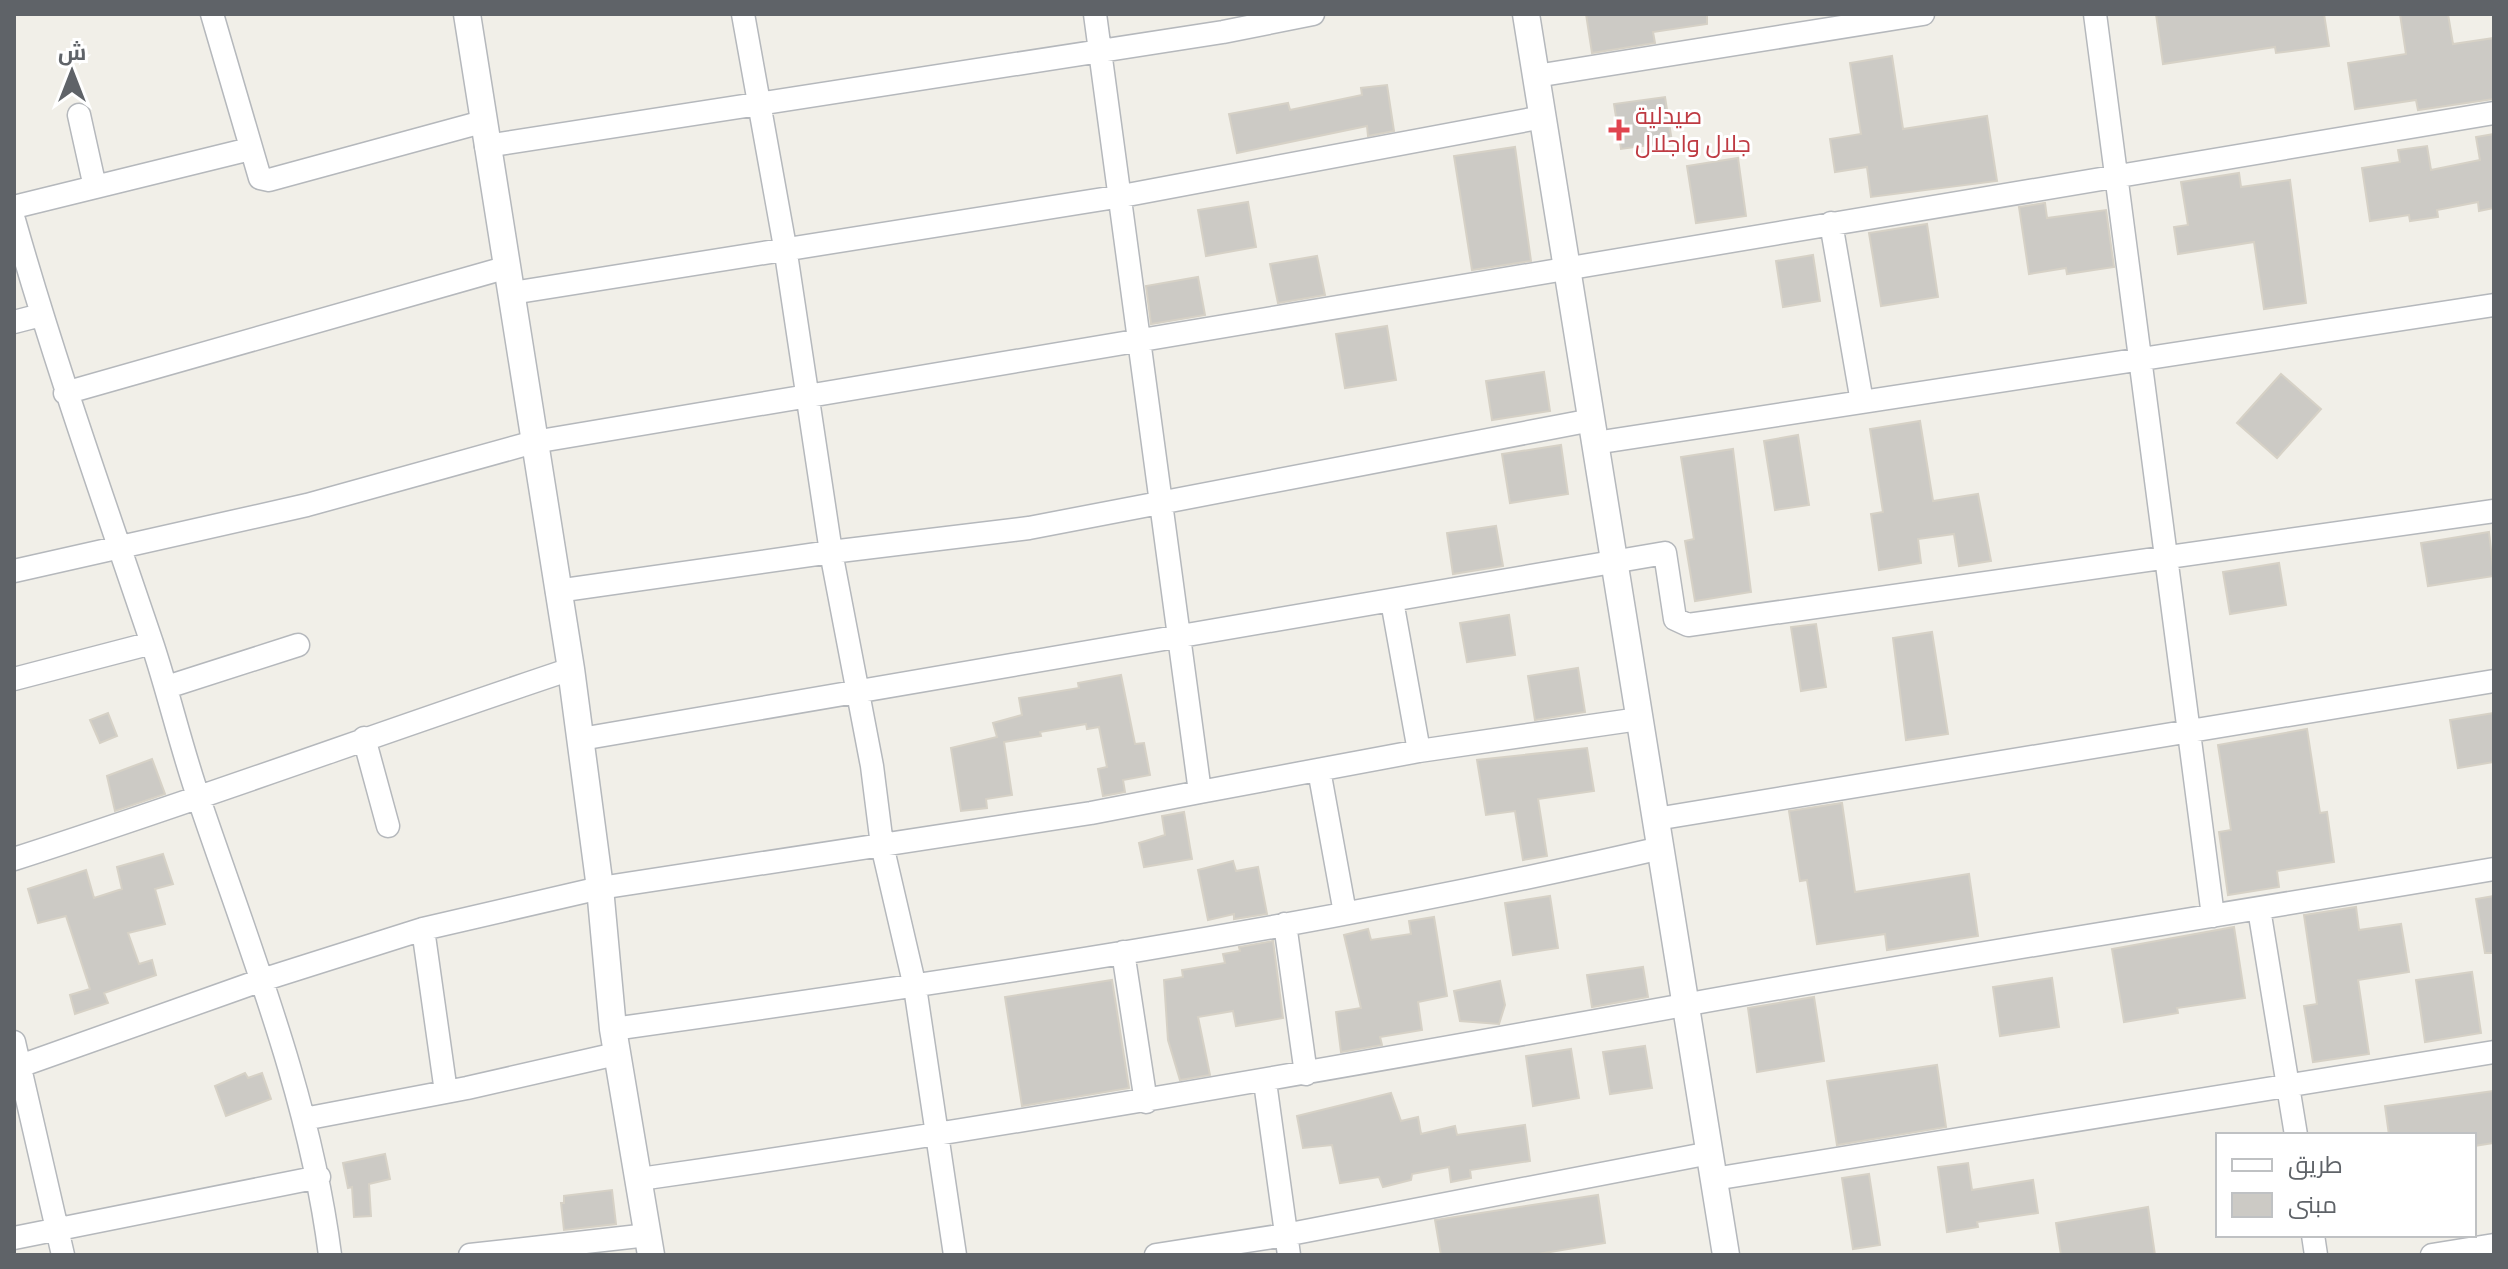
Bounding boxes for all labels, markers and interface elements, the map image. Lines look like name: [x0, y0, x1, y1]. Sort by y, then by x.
north arrow: [32, 32, 112, 112]
text: ش: [58, 40, 86, 66]
place label: صيدلية جلال واجلال: [1635, 102, 1751, 158]
marker: صيدلية جلال واجلال: [1610, 121, 1628, 139]
legend: [2216, 1133, 2476, 1237]
text: طريق: [2288, 1151, 2343, 1180]
text: مبنى: [2288, 1191, 2337, 1219]

